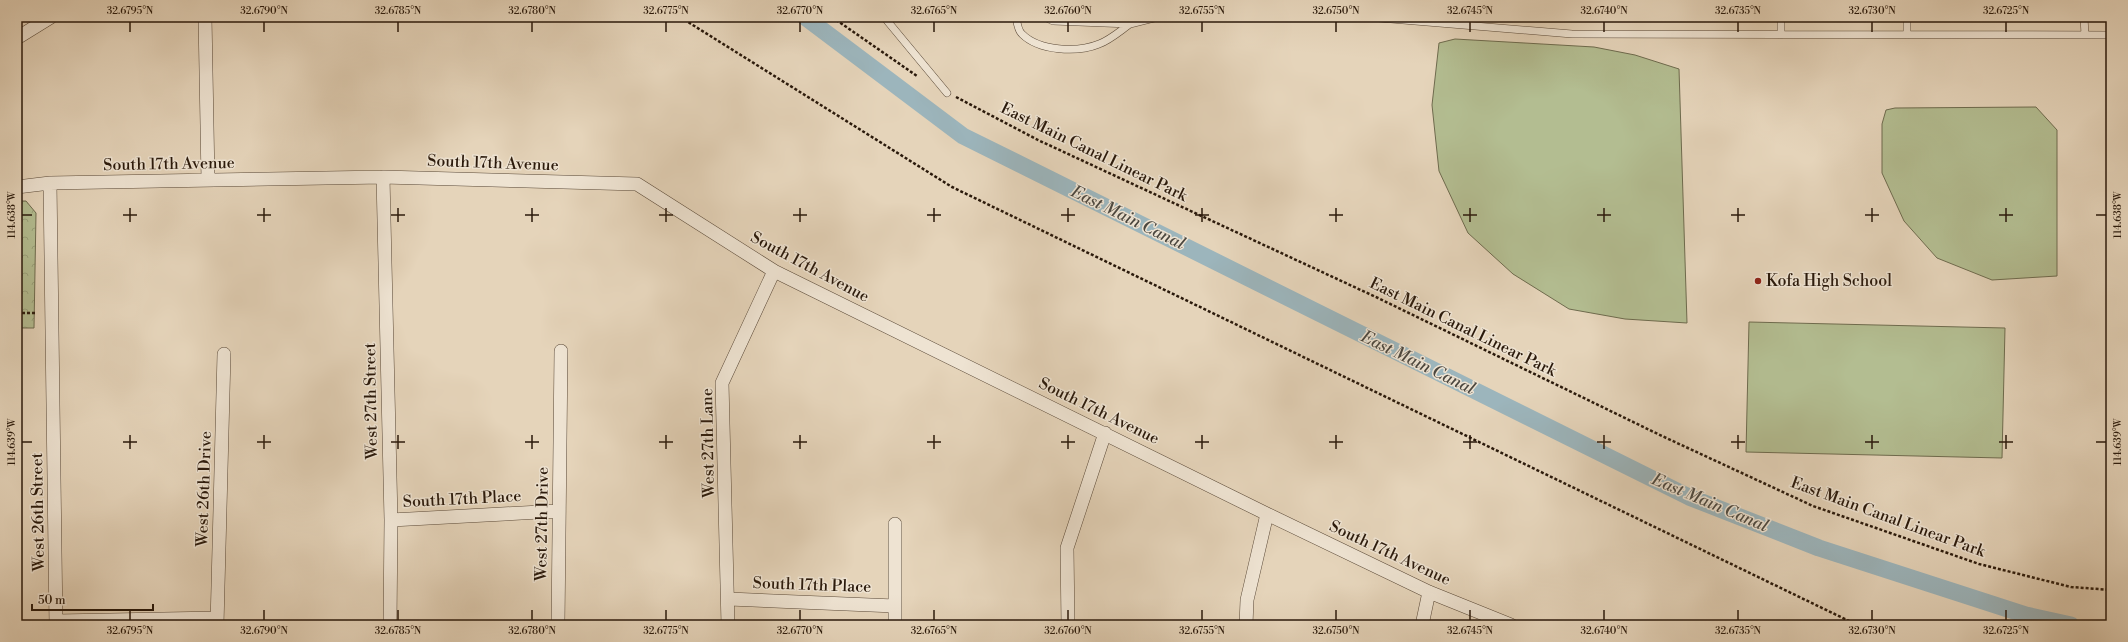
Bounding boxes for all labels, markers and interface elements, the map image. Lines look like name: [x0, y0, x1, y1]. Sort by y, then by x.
text: 32.6795°N: [107, 5, 154, 17]
text: 32.6790°N: [240, 5, 288, 17]
text: 32.6785°N: [375, 5, 422, 17]
text: 32.6780°N: [508, 5, 556, 17]
text: 32.6775°N: [643, 5, 689, 17]
text: 32.6770°N: [777, 5, 824, 17]
text: 32.6765°N: [911, 5, 958, 17]
text: 32.6760°N: [1044, 5, 1092, 17]
text: 32.6755°N: [1179, 5, 1226, 17]
text: 32.6750°N: [1312, 5, 1360, 17]
text: 32.6745°N: [1447, 5, 1494, 17]
text: 32.6740°N: [1580, 5, 1628, 17]
text: 32.6735°N: [1715, 5, 1762, 17]
text: 32.6730°N: [1848, 5, 1896, 17]
text: 32.6725°N: [1983, 5, 2030, 17]
street label: East Main Canal Linear Park: [997, 98, 1192, 207]
street label: South 17th Avenue: [427, 151, 559, 175]
street label: South 17th Avenue: [103, 153, 235, 175]
water label: East Main Canal: [1066, 180, 1189, 255]
text: 114.638°W: [6, 190, 18, 239]
text: 114.638°W: [2112, 190, 2124, 239]
street label: South 17th Avenue: [747, 227, 873, 307]
place label: Kofa High School: [1766, 271, 1892, 291]
street label: East Main Canal Linear Park: [1366, 273, 1560, 381]
marker: Kofa High School: [1753, 276, 1763, 286]
water label: East Main Canal: [1358, 327, 1478, 399]
street label: West 27th Street: [360, 342, 382, 461]
street label: South 17th Avenue: [1035, 373, 1163, 449]
street label: West 27th Lane: [697, 388, 719, 499]
text: 114.639°W: [6, 418, 18, 466]
text: 114.639°W: [2112, 418, 2124, 466]
street label: West 26th Drive: [192, 431, 216, 548]
street label: West 26th Street: [27, 452, 49, 572]
street label: West 27th Drive: [531, 467, 553, 582]
water label: East Main Canal: [1648, 468, 1772, 538]
street label: East Main Canal Linear Park: [1788, 472, 1989, 562]
street label: South 17th Place: [402, 486, 522, 512]
street label: South 17th Avenue: [1326, 516, 1454, 590]
street label: South 17th Place: [752, 573, 872, 597]
scale bar: [32, 586, 153, 612]
text: 50 m: [38, 593, 66, 608]
text: 32.6795°N: [107, 625, 154, 637]
text: 32.6790°N: [240, 625, 288, 637]
text: 32.6785°N: [375, 625, 422, 637]
text: 32.6780°N: [508, 625, 556, 637]
text: 32.6775°N: [643, 625, 689, 637]
text: 32.6770°N: [777, 625, 824, 637]
text: 32.6765°N: [911, 625, 958, 637]
text: 32.6760°N: [1044, 625, 1092, 637]
text: 32.6755°N: [1179, 625, 1226, 637]
text: 32.6750°N: [1312, 625, 1360, 637]
text: 32.6745°N: [1447, 625, 1494, 637]
text: 32.6740°N: [1580, 625, 1628, 637]
text: 32.6735°N: [1715, 625, 1762, 637]
text: 32.6730°N: [1848, 625, 1896, 637]
text: 32.6725°N: [1983, 625, 2030, 637]

